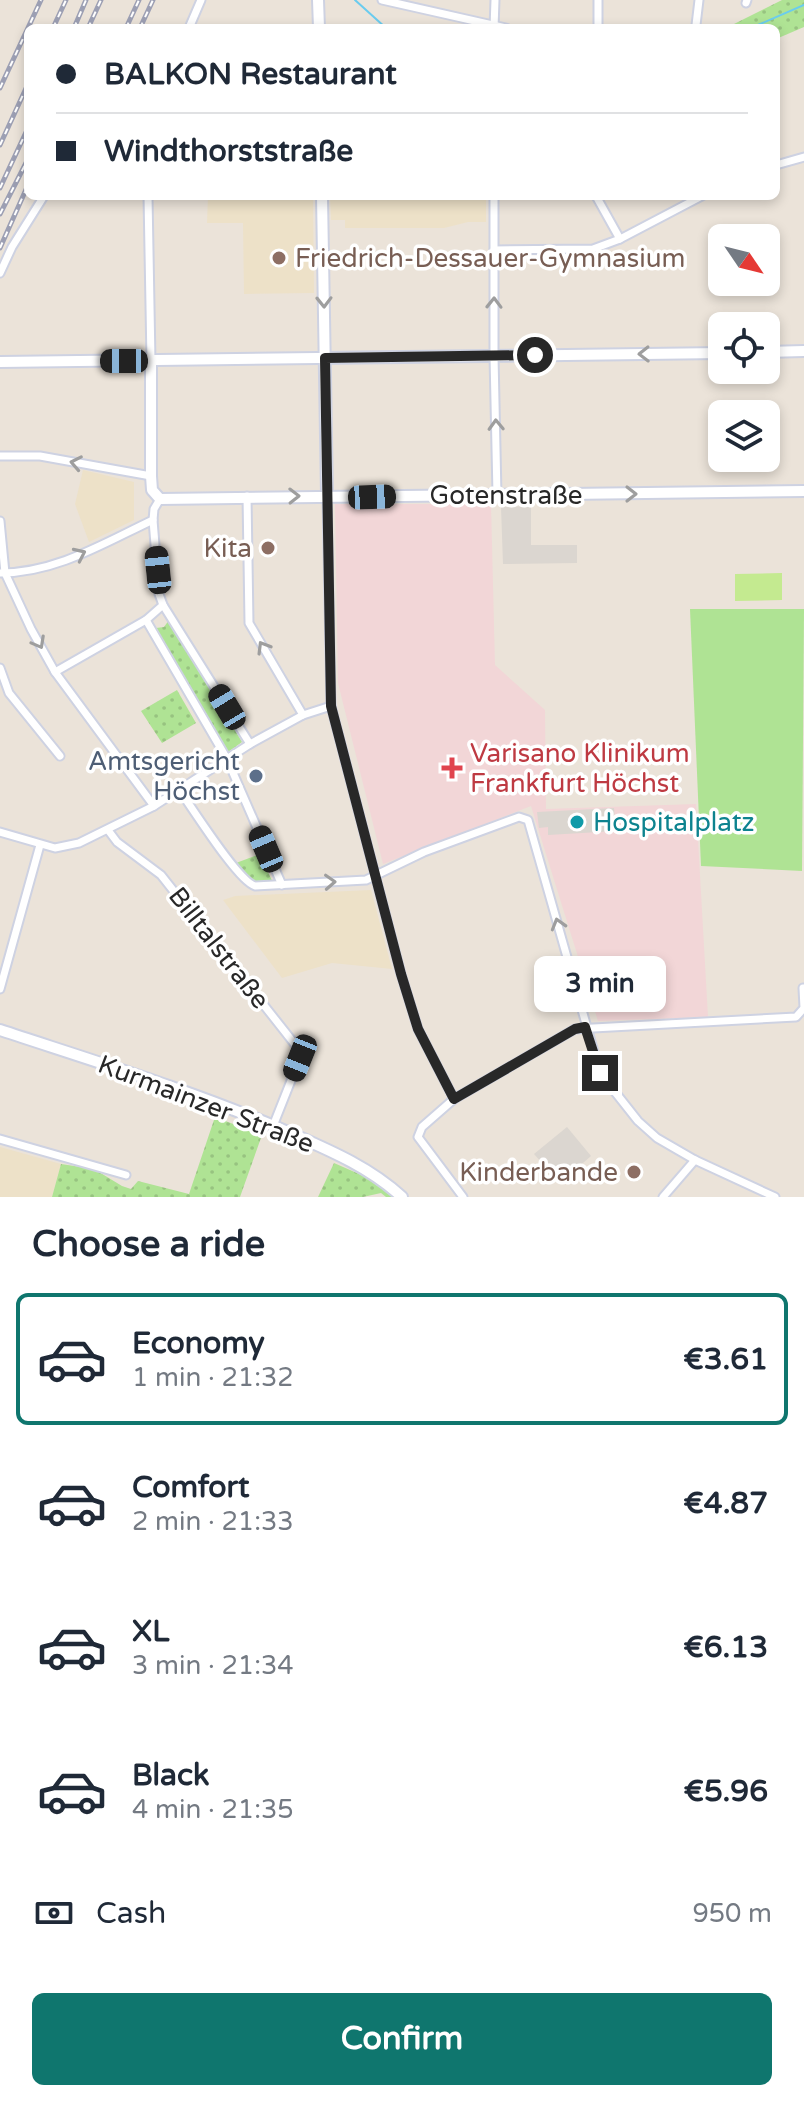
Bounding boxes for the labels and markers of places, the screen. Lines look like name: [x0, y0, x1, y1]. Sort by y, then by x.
place label: Friedrich-Dessauer-Gymnasium: [295, 243, 685, 274]
marker: Friedrich-Dessauer-Gymnasium: [270, 249, 288, 267]
place label: Kita: [204, 533, 252, 564]
marker: Kita: [259, 539, 277, 557]
place label: Varisano Klinikum Frankfurt Höchst: [470, 738, 690, 799]
place label: Amtsgericht Höchst: [88, 746, 240, 807]
marker: Varisano Klinikum Frankfurt Höchst: [441, 757, 463, 779]
marker: Amtsgericht Höchst: [247, 767, 265, 785]
place label: Hospitalplatz: [593, 807, 755, 838]
marker: Hospitalplatz: [568, 813, 586, 831]
place label: Kinderbande: [459, 1157, 618, 1188]
marker: Kinderbande: [625, 1163, 643, 1181]

